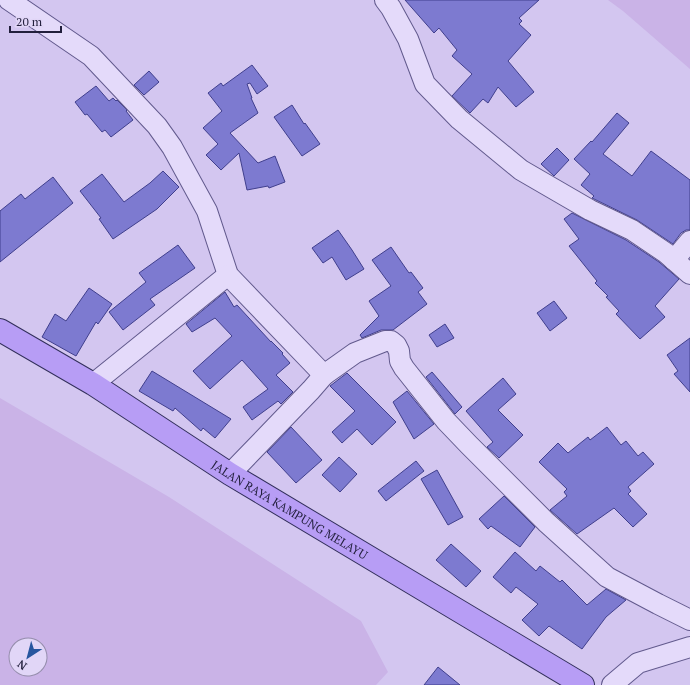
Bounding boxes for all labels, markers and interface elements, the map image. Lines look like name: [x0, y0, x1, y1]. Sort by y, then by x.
scale bar: [10, 8, 61, 34]
text: 20 m: [16, 14, 43, 29]
street label: JALAN RAYA KAMPUNG MELAYU: [209, 457, 371, 562]
north arrow: [8, 637, 48, 677]
text: N: [14, 657, 30, 673]

